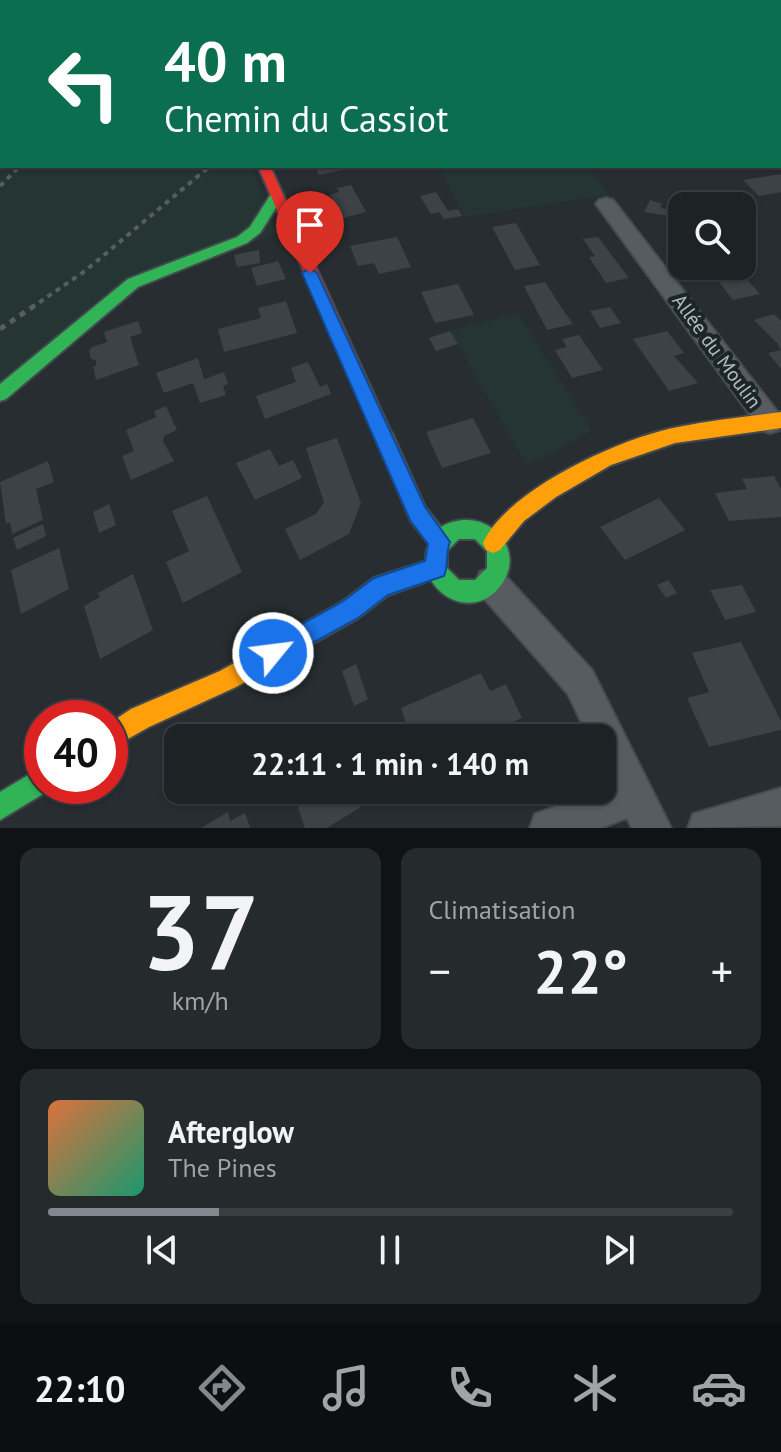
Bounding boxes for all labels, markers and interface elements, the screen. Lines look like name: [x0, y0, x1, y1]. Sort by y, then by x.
text: 40 m: [164, 25, 287, 97]
icon: left: [32, 32, 136, 136]
text: Chemin du Cassiot: [164, 95, 448, 142]
pin: [276, 191, 344, 273]
map controls: [668, 192, 756, 280]
button: search: [668, 192, 756, 280]
icon: arrive: [288, 203, 332, 247]
street label: Allée du Moulin: [667, 289, 767, 413]
position arrow: [231, 611, 315, 695]
speed limit sign: 40: [24, 700, 128, 804]
text: 22:11 · 1 min · 140 m: [251, 744, 529, 783]
text: 37: [141, 864, 259, 999]
text: Climatisation: [429, 893, 575, 926]
text: 22°: [534, 932, 628, 1010]
text: −: [429, 942, 451, 999]
text: +: [711, 942, 733, 999]
text: km/h: [172, 984, 229, 1017]
text: Afterglow: [168, 1112, 294, 1151]
text: The Pines: [168, 1151, 277, 1184]
icon: previous: [140, 1228, 184, 1272]
icon: pause: [368, 1228, 412, 1272]
icon: next: [597, 1228, 641, 1272]
icon: directions: [194, 1360, 250, 1416]
icon: music: [318, 1360, 374, 1416]
icon: phone: [442, 1360, 498, 1416]
icon: climate: [567, 1360, 623, 1416]
icon: car: [691, 1360, 747, 1416]
text: 22:10: [34, 1365, 125, 1412]

